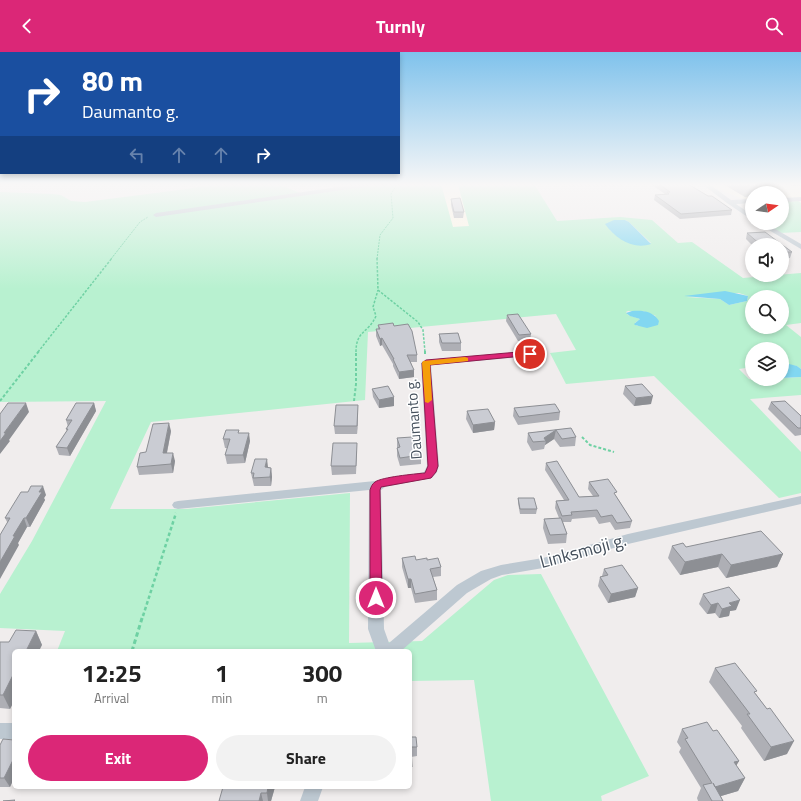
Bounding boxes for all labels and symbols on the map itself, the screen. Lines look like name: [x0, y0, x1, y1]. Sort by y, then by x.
north arrow: [745, 186, 789, 230]
pin: [513, 337, 547, 371]
street label: Daumanto g.: [399, 378, 428, 460]
street label: Linksmoji g.: [537, 526, 629, 575]
position arrow: [355, 577, 397, 619]

